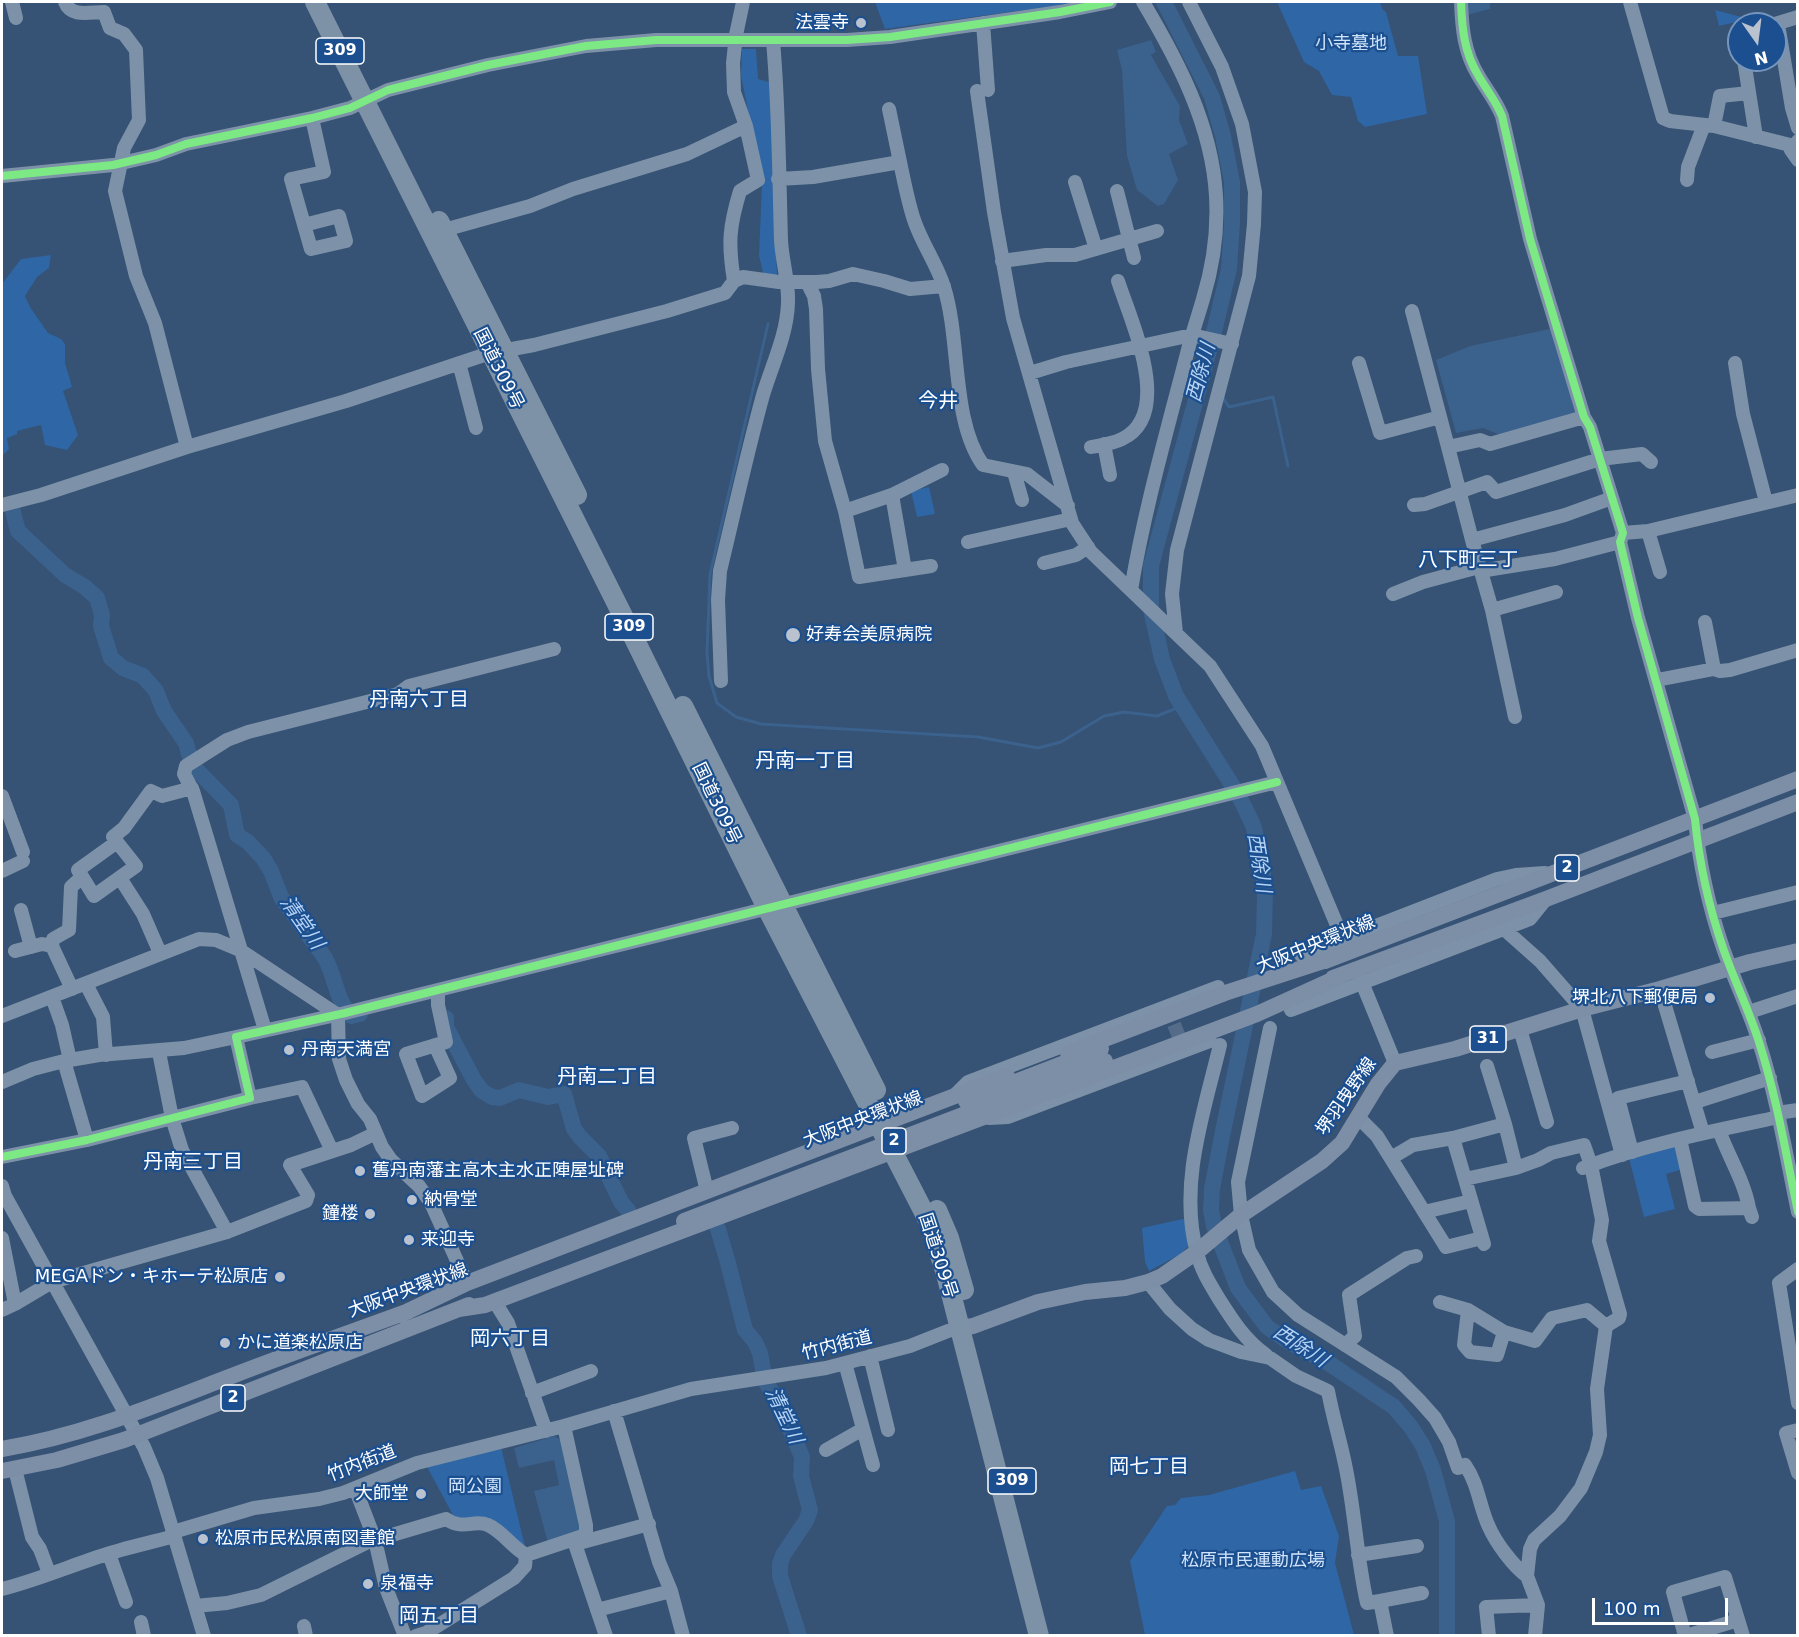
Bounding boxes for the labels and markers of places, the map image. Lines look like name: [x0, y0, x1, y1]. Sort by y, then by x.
place label: 法雲寺: [795, 12, 849, 34]
marker: 法雲寺: [854, 16, 868, 30]
place label: 好寿会美原病院: [806, 624, 932, 646]
marker: 好寿会美原病院: [784, 626, 802, 644]
place label: 堺北八下郵便局: [1572, 987, 1698, 1009]
marker: 堺北八下郵便局: [1703, 991, 1717, 1005]
place label: 丹南天満宮: [301, 1039, 391, 1061]
marker: 丹南天満宮: [282, 1043, 296, 1057]
place label: 舊丹南藩主高木主水正陣屋址碑: [372, 1160, 624, 1182]
marker: 舊丹南藩主高木主水正陣屋址碑: [353, 1164, 367, 1178]
place label: 納骨堂: [424, 1189, 478, 1211]
marker: 納骨堂: [405, 1193, 419, 1207]
place label: 鐘楼: [322, 1203, 358, 1225]
marker: 鐘楼: [363, 1207, 377, 1221]
place label: 来迎寺: [421, 1229, 475, 1251]
marker: 来迎寺: [402, 1233, 416, 1247]
place label: MEGAドン・キホーテ松原店: [35, 1266, 268, 1288]
marker: MEGAドン・キホーテ松原店: [273, 1270, 287, 1284]
place label: かに道楽松原店: [237, 1332, 363, 1354]
marker: かに道楽松原店: [218, 1336, 232, 1350]
place label: 大師堂: [355, 1483, 409, 1505]
marker: 大師堂: [414, 1487, 428, 1501]
place label: 松原市民松原南図書館: [215, 1528, 395, 1550]
marker: 松原市民松原南図書館: [196, 1532, 210, 1546]
place label: 泉福寺: [380, 1573, 434, 1595]
marker: 泉福寺: [361, 1577, 375, 1591]

